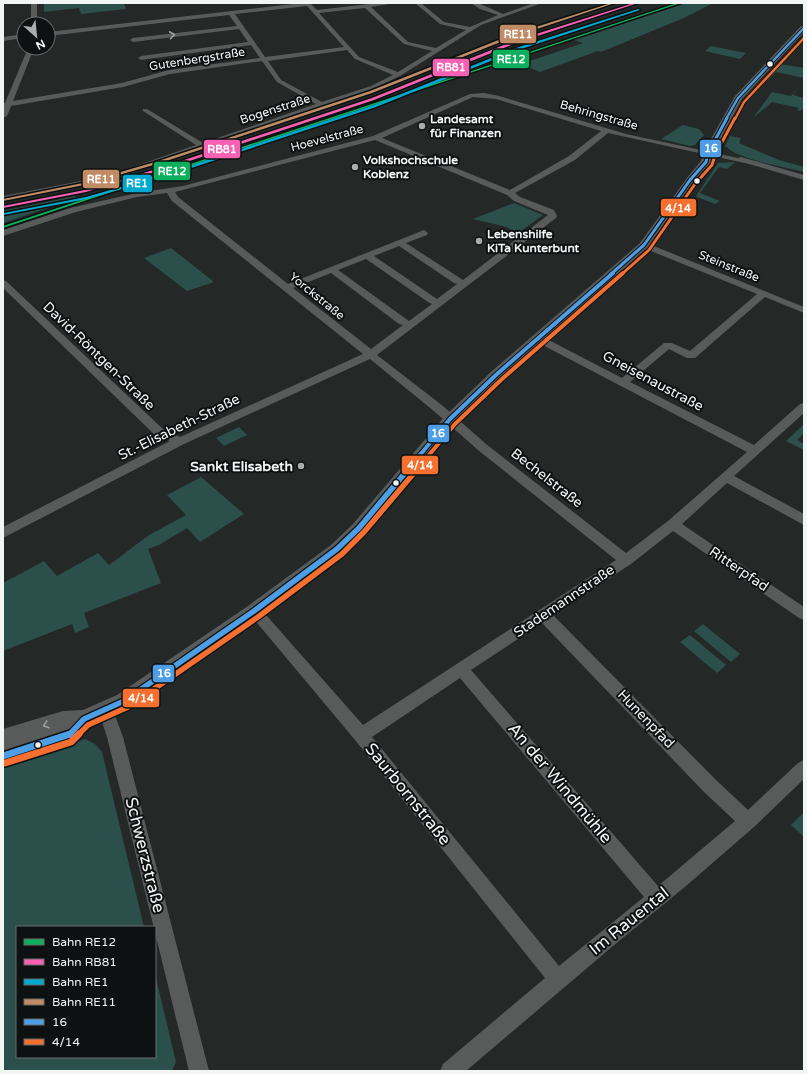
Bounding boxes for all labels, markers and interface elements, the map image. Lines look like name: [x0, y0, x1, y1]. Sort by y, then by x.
north arrow: [16, 16, 56, 56]
line badge: RE11: [499, 24, 537, 44]
text: RE11: [504, 28, 532, 41]
one-way arrow: [169, 31, 175, 40]
text: N: [33, 37, 47, 52]
street label: Gutenbergstraße: [148, 44, 246, 74]
line badge: RE12: [492, 49, 530, 69]
text: RE12: [497, 53, 525, 66]
line badge: RB81: [432, 58, 470, 77]
unlabelled marker: [765, 59, 775, 69]
text: RB81: [436, 61, 466, 74]
street label: Bogenstraße: [238, 91, 312, 127]
street label: Behringstraße: [558, 97, 640, 133]
place label: Landesamt für Finanzen: [429, 112, 501, 140]
marker: Landesamt für Finanzen: [417, 121, 427, 131]
street label: Hoevelstraße: [289, 122, 365, 154]
line badge: RB81: [203, 139, 241, 159]
line badge: 16: [699, 139, 722, 158]
text: 16: [704, 142, 718, 155]
text: RB81: [207, 143, 237, 156]
place label: Volkshochschule Koblenz: [363, 153, 458, 181]
line badge: RE12: [153, 161, 191, 181]
marker: Volkshochschule Koblenz: [350, 162, 360, 172]
text: RE12: [158, 165, 186, 178]
line badge: RE11: [82, 169, 120, 189]
text: RE11: [87, 173, 115, 186]
line badge: RE1: [122, 174, 153, 193]
unlabelled marker: [692, 176, 702, 186]
text: RE1: [126, 177, 148, 190]
line badge: 4/14: [660, 198, 697, 217]
text: 4/14: [665, 202, 691, 215]
place label: Lebenshilfe KiTa Kunterbunt: [487, 227, 580, 255]
marker: Lebenshilfe KiTa Kunterbunt: [474, 236, 484, 246]
street label: Steinstraße: [696, 247, 762, 285]
street label: Yorckstraße: [287, 269, 348, 323]
street label: David-Röntgen-Straße: [40, 298, 158, 414]
street label: Gneisenaustraße: [600, 347, 706, 415]
street label: St.-Elisabeth-Straße: [116, 390, 243, 464]
line badge: 16: [427, 424, 450, 443]
text: 16: [431, 427, 445, 440]
street label: Bechelstraße: [508, 445, 586, 511]
line badge: 4/14: [401, 455, 439, 475]
place label: Sankt Elisabeth: [190, 458, 293, 475]
text: 4/14: [407, 459, 433, 472]
marker: Sankt Elisabeth: [296, 461, 306, 471]
unlabelled marker: [391, 478, 401, 488]
street label: Ritterpfad: [706, 543, 772, 595]
street label: Stademannstraße: [510, 561, 618, 641]
line badge: 16: [152, 664, 175, 683]
text: 16: [157, 667, 171, 680]
street label: Hunenpfad: [614, 686, 678, 752]
line badge: 4/14: [122, 688, 160, 708]
text: 4/14: [128, 692, 154, 705]
street label: An der Windmühle: [503, 718, 617, 848]
one-way arrow: [43, 720, 50, 729]
street label: Saurbornstraße: [360, 739, 456, 849]
unlabelled marker: [33, 740, 43, 750]
street label: Schwerzstraße: [121, 795, 169, 915]
street label: Im Rauental: [585, 882, 673, 960]
legend: [16, 926, 156, 1058]
text: Bahn RE12: [52, 935, 116, 949]
text: Bahn RB81: [52, 955, 117, 969]
text: Bahn RE1: [52, 975, 109, 989]
text: Bahn RE11: [52, 995, 116, 1009]
text: 16: [52, 1015, 67, 1029]
text: 4/14: [52, 1035, 80, 1049]

